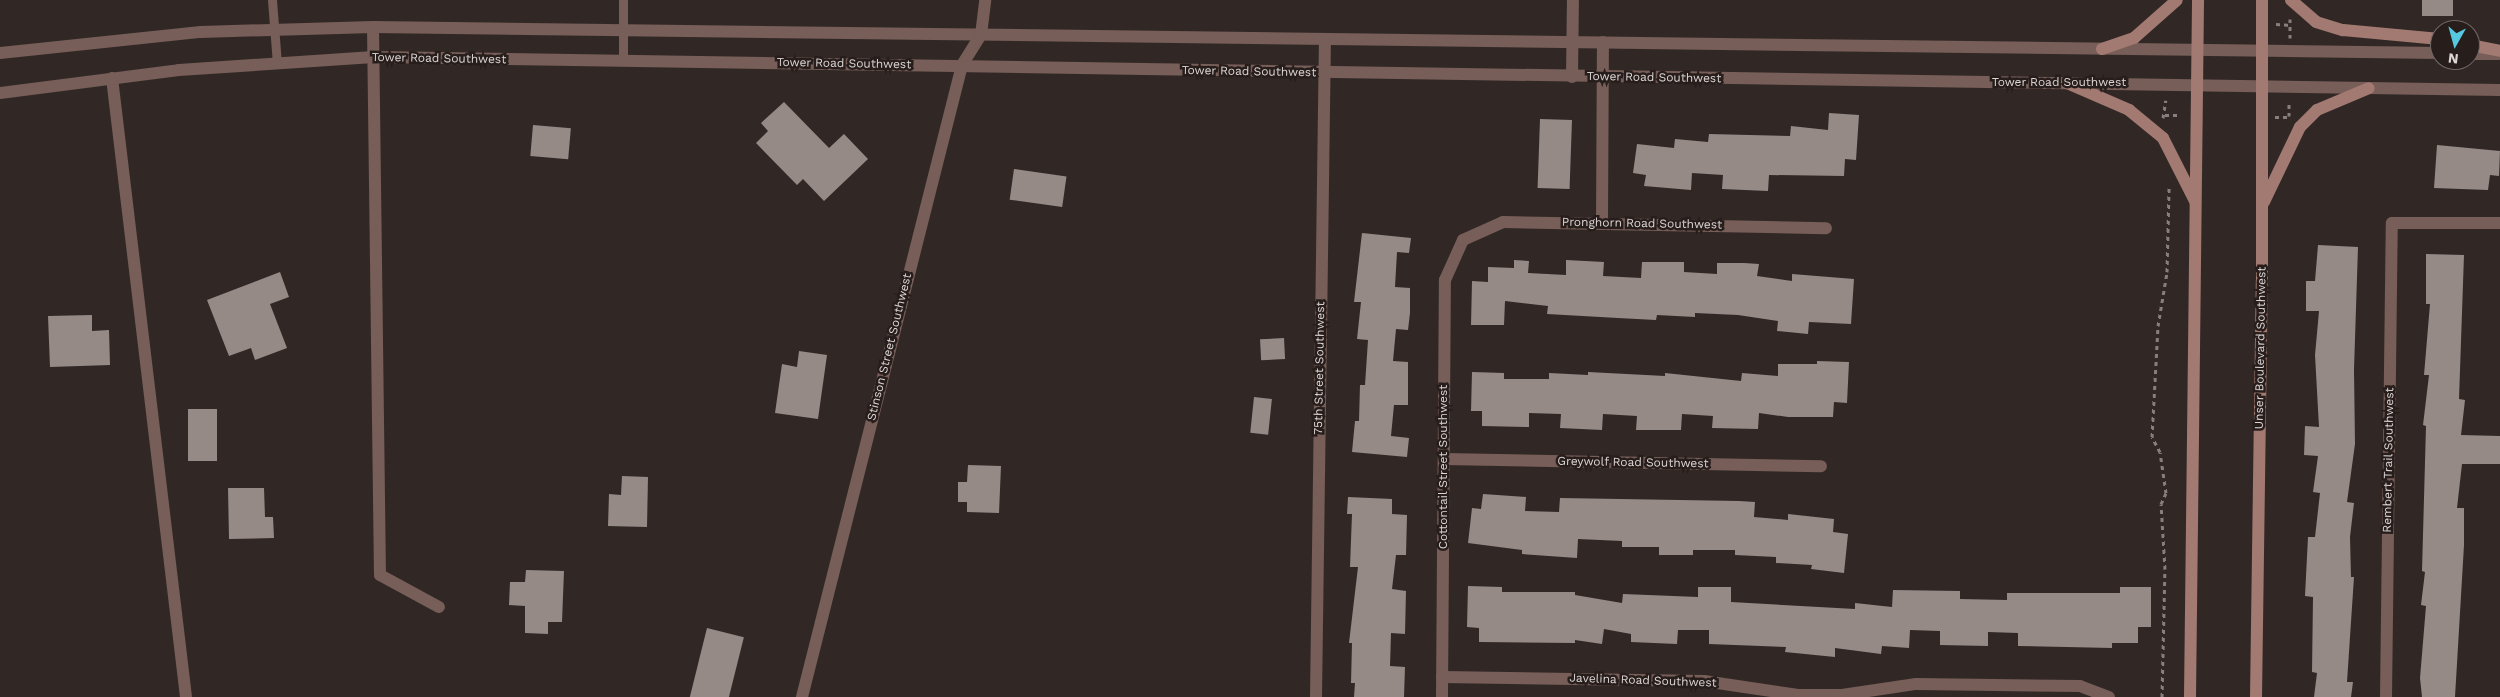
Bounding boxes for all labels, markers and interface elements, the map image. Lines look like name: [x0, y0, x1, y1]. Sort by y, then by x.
north arrow: [2430, 20, 2480, 70]
text: N: [2447, 50, 2459, 67]
street label: Tower Road Southwest: [371, 51, 507, 67]
street label: Tower Road Southwest: [776, 56, 912, 72]
street label: Tower Road Southwest: [1181, 64, 1317, 80]
street label: Tower Road Southwest: [1586, 70, 1722, 86]
street label: Tower Road Southwest: [1992, 76, 2126, 90]
street label: Pronghorn Road Southwest: [1562, 215, 1722, 233]
street label: Unser Boulevard Southwest: [2252, 266, 2270, 430]
street label: Stinson Street Southwest: [865, 272, 915, 422]
street label: 75th Street Southwest: [1312, 301, 1328, 435]
street label: Cottontail Street Southwest: [1437, 385, 1451, 549]
street label: Rembert Trail Southwest: [2381, 387, 2397, 533]
street label: Greywolf Road Southwest: [1557, 454, 1709, 472]
street label: Javelina Road Southwest: [1569, 671, 1717, 691]

